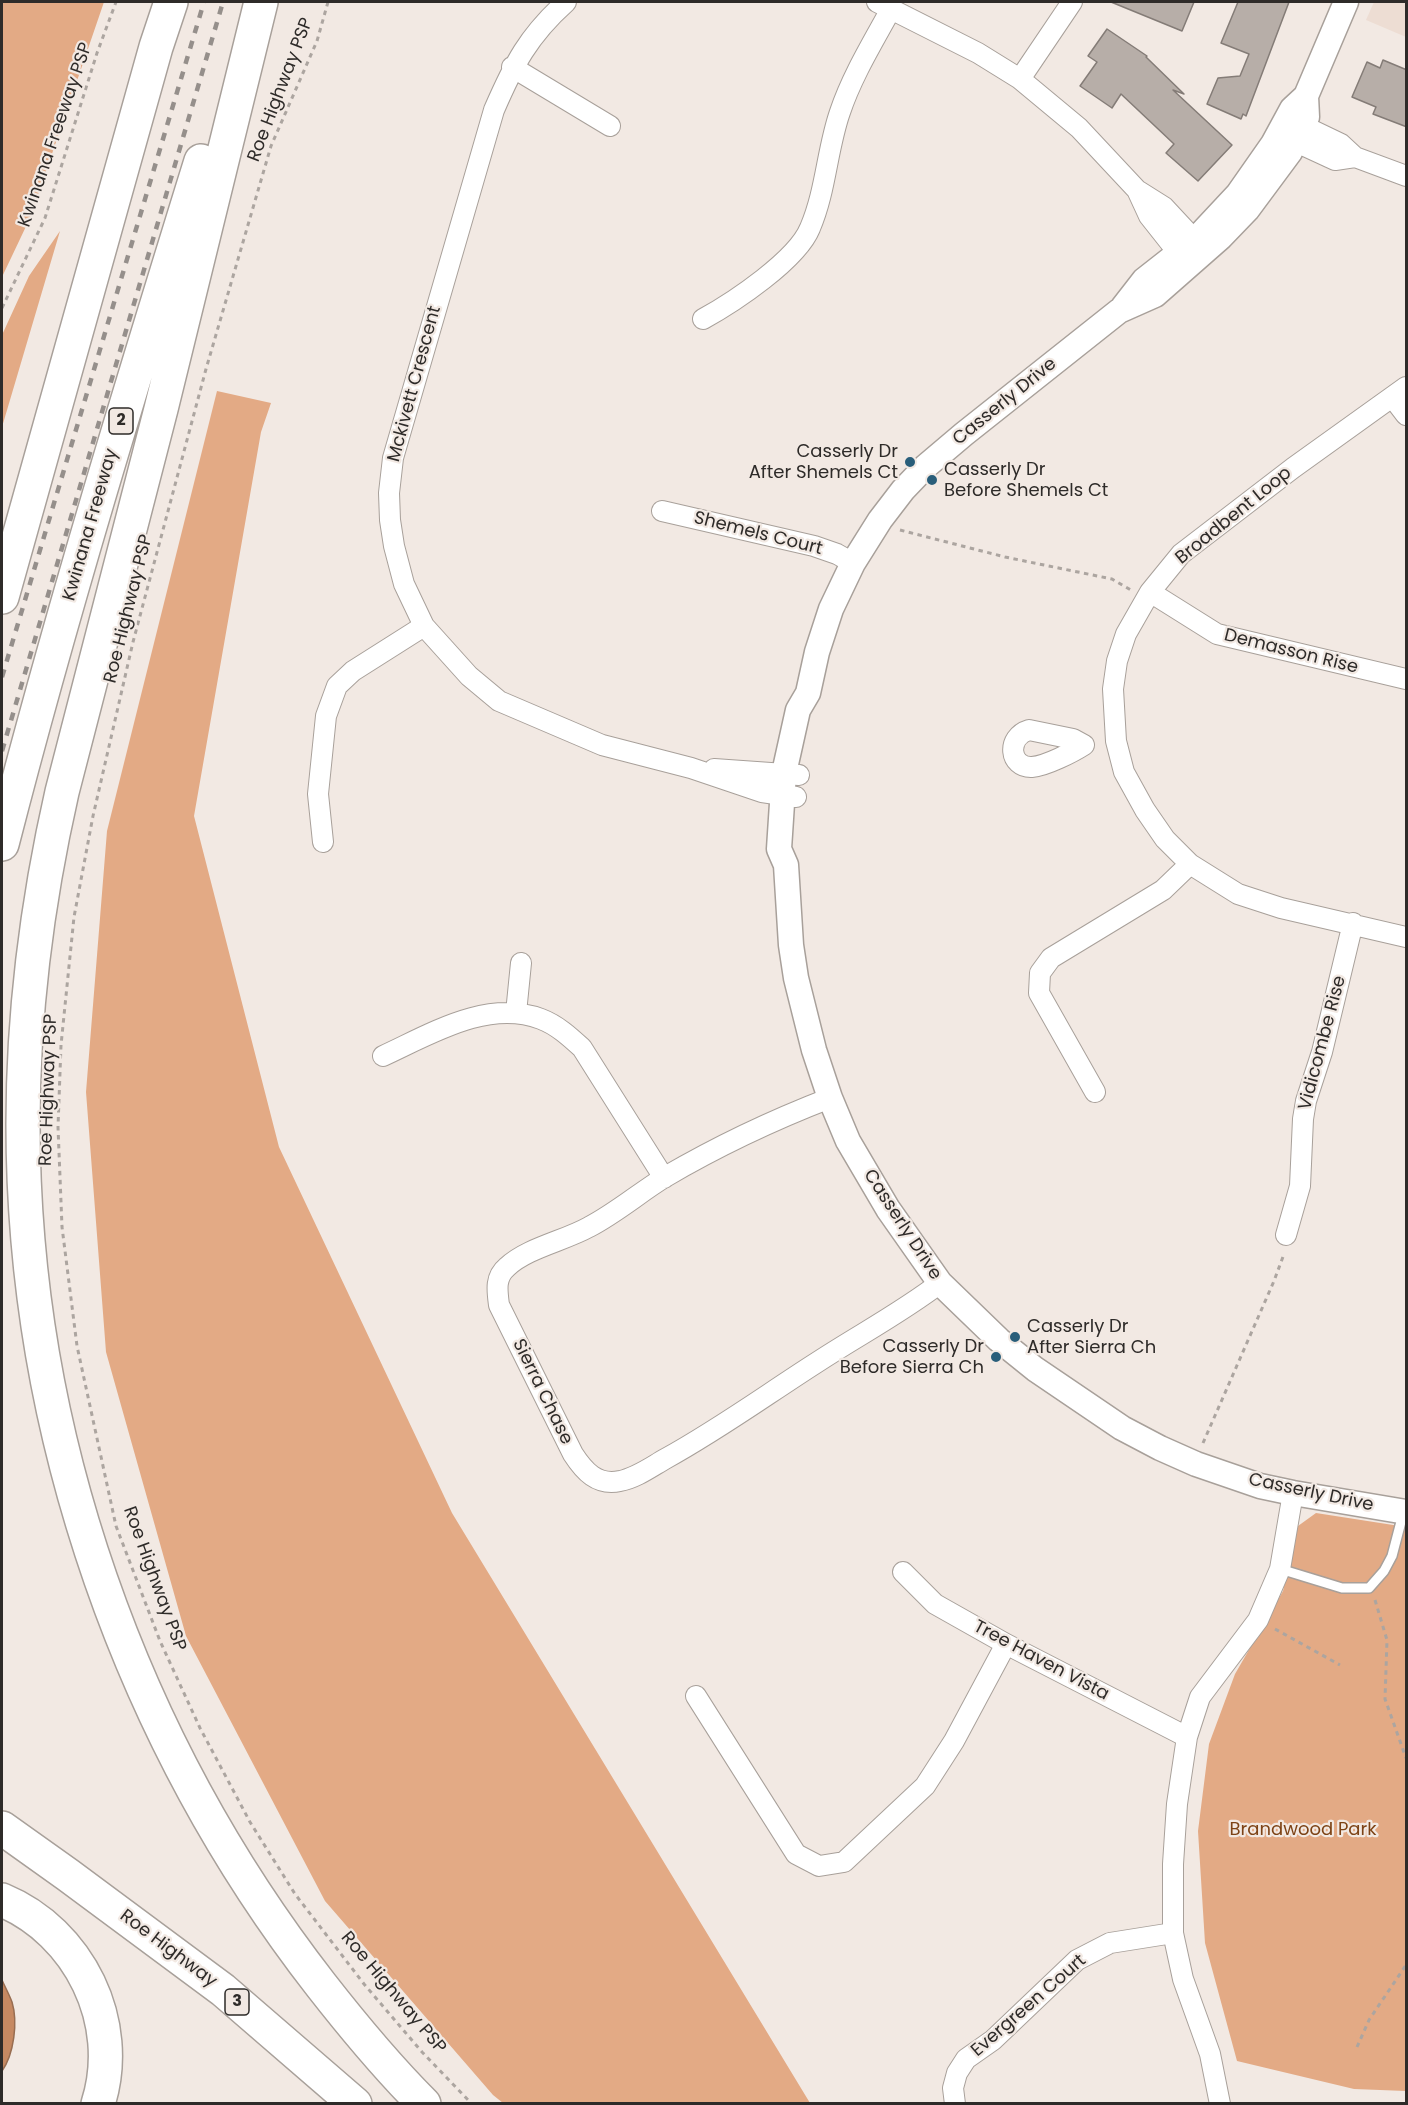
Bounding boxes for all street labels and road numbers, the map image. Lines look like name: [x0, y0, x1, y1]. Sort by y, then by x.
street label: Roe Highway PSP: [244, 15, 318, 165]
street label: Kwinana Freeway PSP: [14, 40, 98, 230]
street label: Mckivett Crescent: [384, 304, 446, 464]
street label: Casserly Drive: [949, 354, 1061, 450]
road number: 2: [109, 408, 133, 434]
street label: Kwinana Freeway: [59, 446, 123, 604]
street label: Broadbent Loop: [1172, 463, 1296, 569]
street label: Shemels Court: [691, 508, 825, 560]
street label: Roe Highway PSP: [100, 533, 158, 685]
street label: Demasson Rise: [1222, 625, 1360, 679]
street label: Vidicombe Rise: [1295, 973, 1351, 1113]
street label: Roe Highway PSP: [36, 1014, 62, 1166]
street label: Casserly Drive: [858, 1166, 946, 1284]
street label: Sierra Chase: [507, 1336, 577, 1448]
street label: Casserly Drive: [1247, 1469, 1375, 1517]
street label: Roe Highway PSP: [118, 1504, 190, 1654]
street label: Tree Haven Vista: [969, 1616, 1113, 1706]
street label: Roe Highway: [115, 1905, 221, 1993]
street label: Roe Highway PSP: [336, 1928, 450, 2058]
street label: Evergreen Court: [967, 1950, 1091, 2062]
road number: 3: [225, 1989, 249, 2015]

